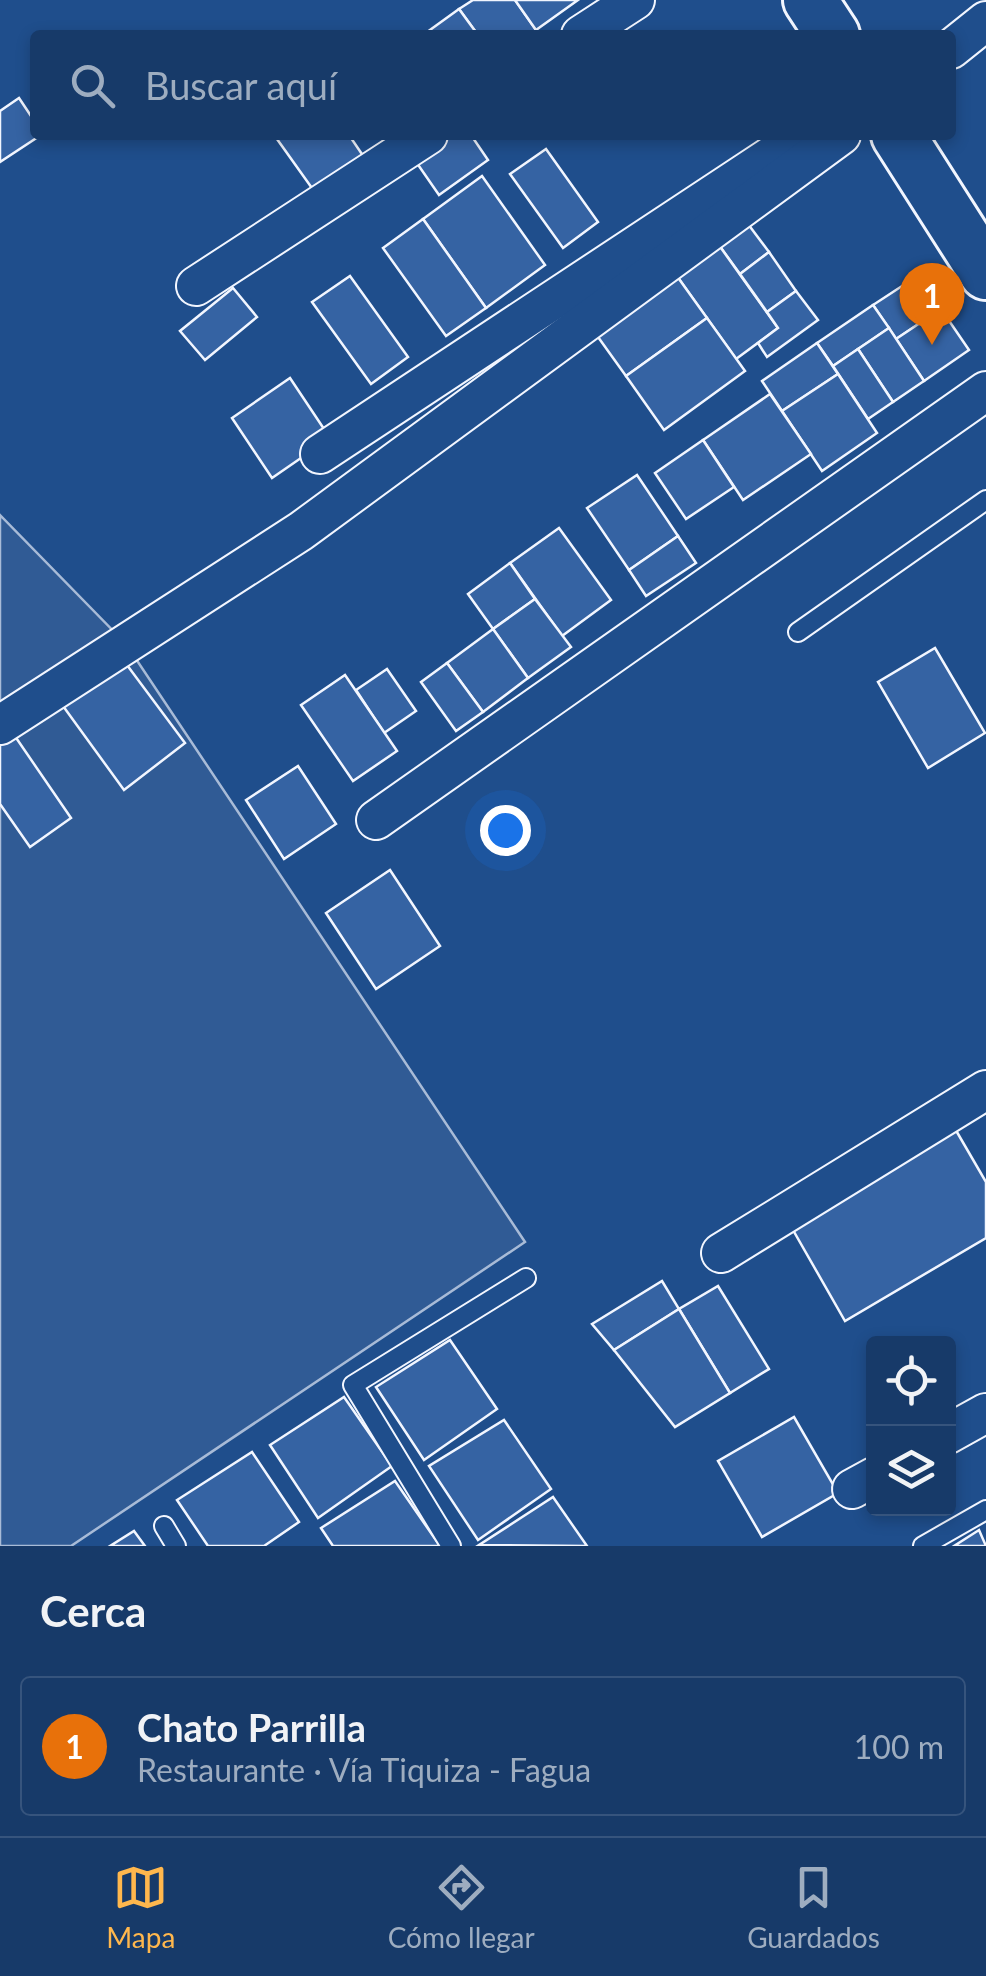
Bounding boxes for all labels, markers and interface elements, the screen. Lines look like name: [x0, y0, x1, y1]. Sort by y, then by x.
search box: [30, 30, 956, 140]
icon: search: [65, 58, 120, 113]
text: Buscar aquí: [145, 62, 337, 108]
pin: 1: [900, 262, 964, 345]
your location: [480, 805, 531, 856]
map controls: [866, 1336, 956, 1516]
button: locate: [866, 1336, 956, 1426]
button: layers: [866, 1426, 956, 1516]
text: Cerca: [40, 1586, 146, 1636]
text: Chato Parrilla: [137, 1704, 366, 1750]
text: 1: [65, 1727, 84, 1766]
text: 100 m: [854, 1727, 944, 1766]
text: Restaurante · Vía Tiquiza - Fagua: [137, 1750, 591, 1789]
tab: Mapa: [106, 1860, 175, 1954]
tab: Cómo llegar: [388, 1860, 535, 1954]
tab: Guardados: [747, 1860, 880, 1954]

